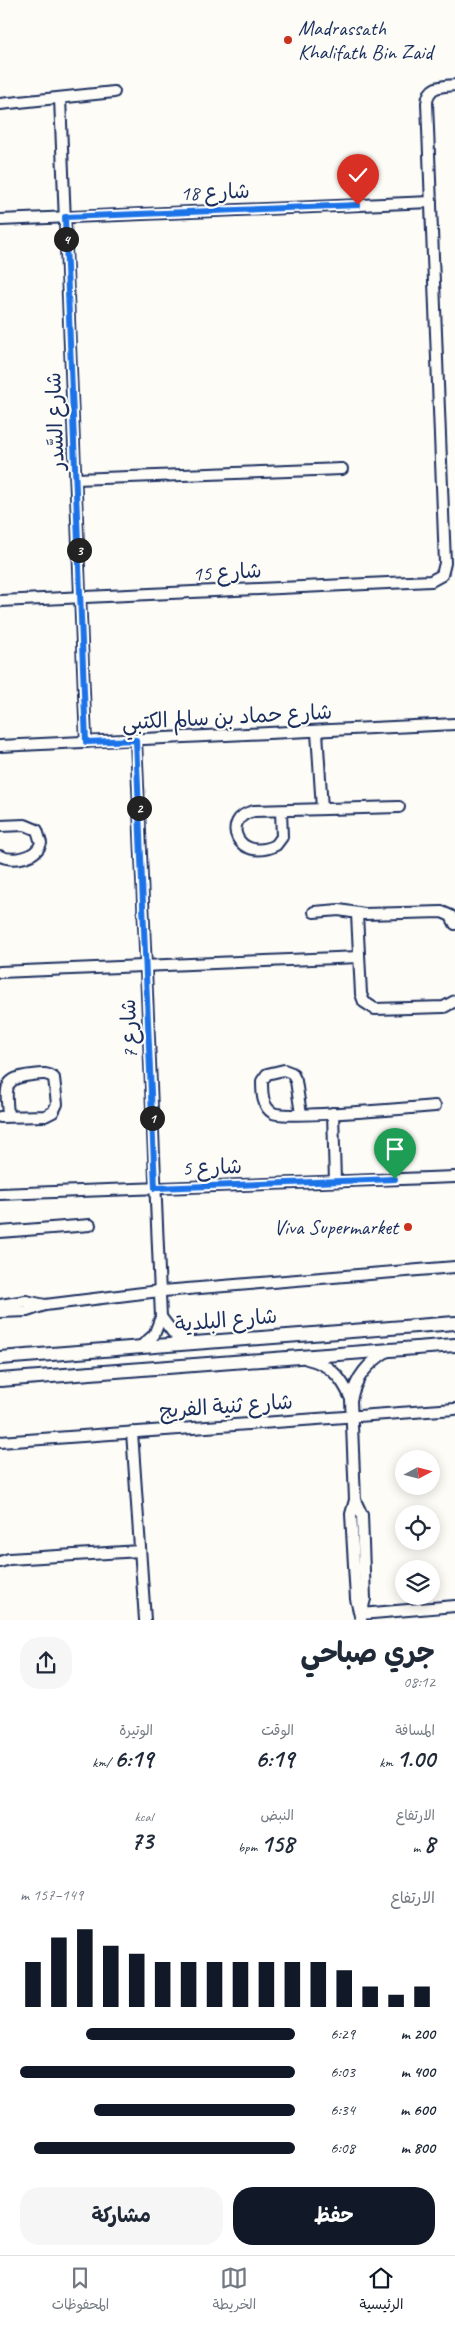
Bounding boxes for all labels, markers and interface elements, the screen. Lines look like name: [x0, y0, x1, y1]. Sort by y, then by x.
place label: Madrassath Khalifath Bin Zaid: [298, 15, 436, 65]
marker: Madrassath Khalifath Bin Zaid: [282, 34, 294, 46]
pin: [337, 154, 379, 205]
icon: check: [344, 161, 372, 189]
street label: شارع 18: [180, 178, 250, 208]
pin: 4: [54, 226, 78, 252]
text: 4: [63, 231, 70, 248]
street label: شارع السَّدر: [40, 372, 72, 472]
pin: 3: [66, 538, 92, 562]
text: 3: [76, 542, 83, 559]
street label: شارع 15: [192, 557, 262, 589]
street label: شارع حماد بن سالم الكتبي: [121, 699, 333, 741]
pin: 2: [126, 796, 152, 820]
text: 2: [136, 800, 143, 817]
street label: شارع 7: [115, 999, 145, 1059]
pin: 1: [140, 1106, 164, 1130]
text: 1: [149, 1110, 156, 1127]
pin: [374, 1128, 416, 1179]
icon: arrive: [381, 1135, 409, 1163]
street label: شارع 5: [182, 1153, 242, 1183]
place label: Viva Supermarket: [274, 1214, 400, 1240]
marker: Viva Supermarket: [402, 1221, 414, 1233]
street label: شارع البلدية: [174, 1303, 278, 1339]
street label: شارع ثنية الفريج: [158, 1388, 294, 1426]
north arrow: [395, 1450, 440, 1495]
map controls: [395, 1450, 440, 1605]
button: locate: [395, 1505, 440, 1550]
button: layers: [395, 1560, 440, 1605]
text: جري صباحي: [300, 1635, 435, 1670]
button: share: [20, 1637, 72, 1689]
text: 08:12: [403, 1672, 435, 1692]
text: الوتيرة: [119, 1722, 153, 1739]
text: الوقت: [261, 1722, 294, 1739]
text: المسافة: [395, 1722, 435, 1739]
text: 6:19: [114, 1743, 153, 1775]
text: 6:19: [255, 1743, 294, 1775]
text: 1.00: [396, 1743, 435, 1775]
text: /km: [92, 1754, 114, 1771]
text: km: [379, 1754, 396, 1771]
text: النبض: [261, 1807, 294, 1824]
text: الارتفاع: [396, 1807, 435, 1824]
text: kcal: [134, 1808, 153, 1825]
text: 73: [131, 1825, 153, 1857]
text: 158: [261, 1828, 294, 1860]
text: 8: [424, 1828, 435, 1860]
text: bpm: [238, 1839, 261, 1856]
text: m: [413, 1839, 424, 1856]
text: 149–157 m: [20, 1885, 83, 1905]
text: الارتفاع: [390, 1888, 435, 1908]
text: 6:29: [330, 2024, 355, 2044]
text: 200 m: [400, 2024, 435, 2044]
text: 6:03: [330, 2062, 355, 2082]
text: 400 m: [400, 2062, 435, 2082]
text: 6:34: [330, 2100, 355, 2120]
text: 600 m: [400, 2100, 435, 2120]
text: 6:08: [330, 2138, 355, 2158]
text: 800 m: [400, 2138, 435, 2158]
button: مشاركة: [20, 2187, 223, 2245]
button: حفظ: [233, 2187, 435, 2245]
tab: المحفوظات: [52, 2264, 109, 2317]
tab: الخريطة: [213, 2264, 256, 2317]
tab: الرئيسية: [359, 2264, 403, 2317]

